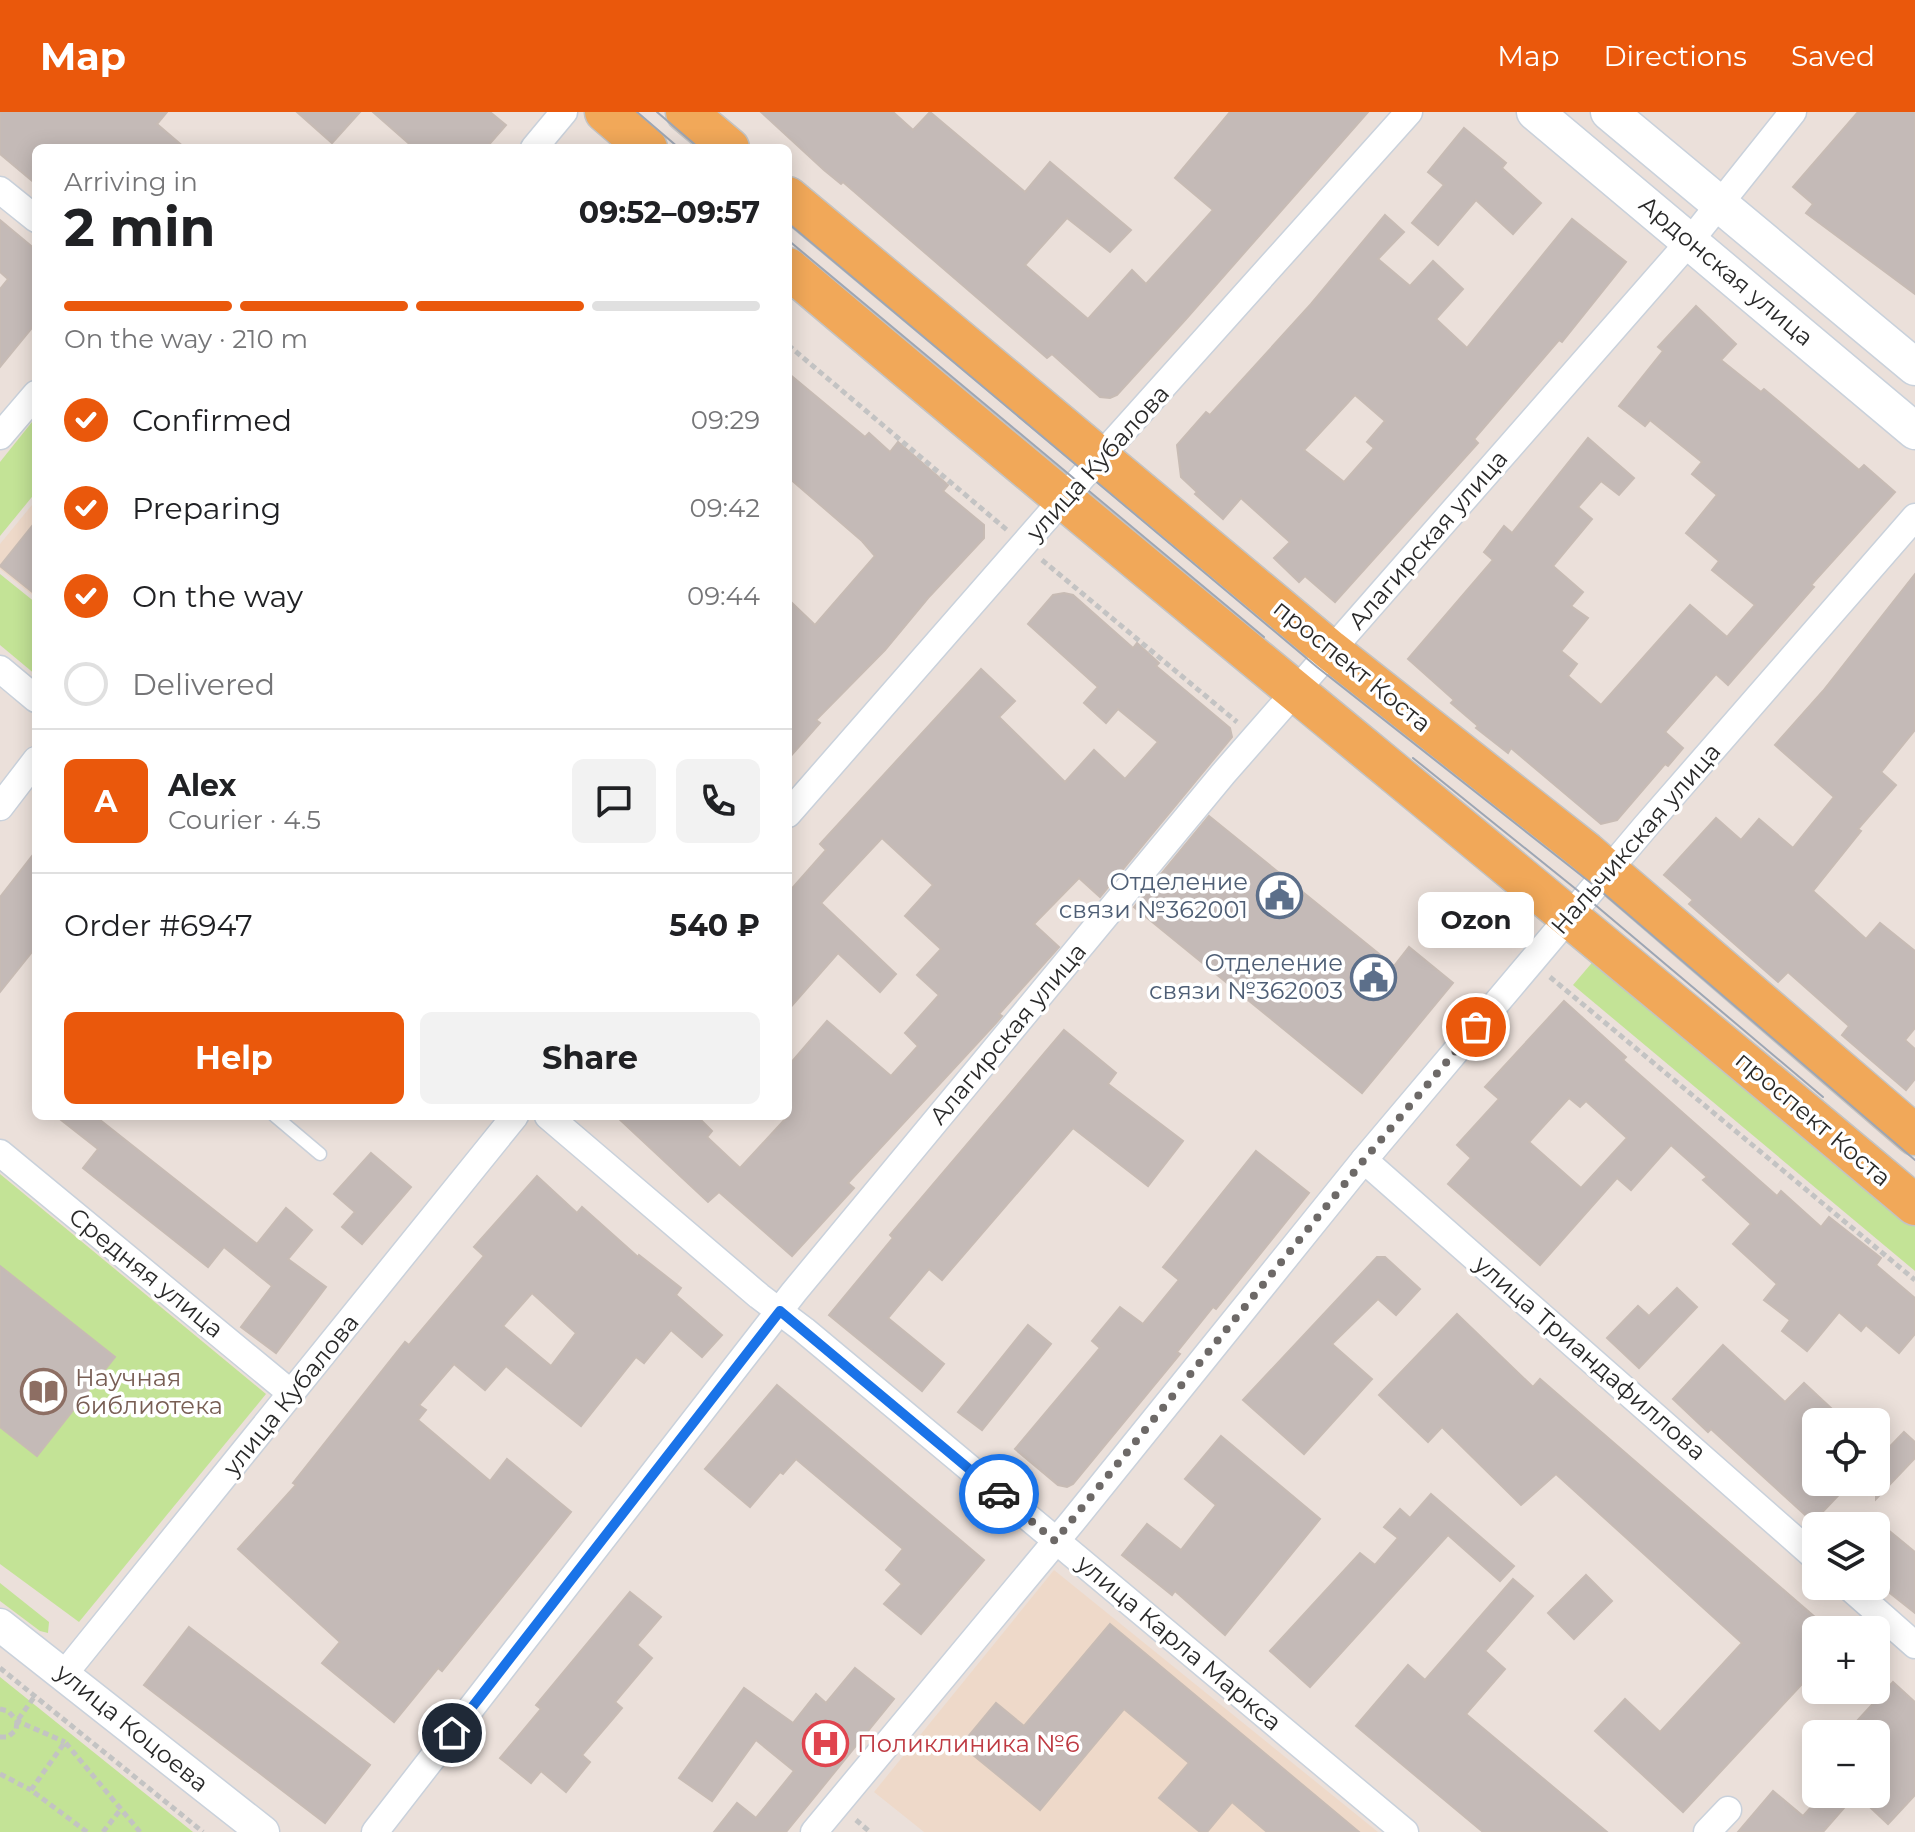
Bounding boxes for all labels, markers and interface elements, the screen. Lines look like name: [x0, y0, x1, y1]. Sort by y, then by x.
text: Map: [40, 33, 126, 80]
text: Map: [1497, 39, 1559, 73]
text: Directions: [1603, 39, 1747, 73]
text: Saved: [1791, 39, 1875, 73]
text: Arriving in: [64, 166, 198, 198]
street label: Ардонская улица: [1633, 189, 1819, 352]
text: 09:52–09:57: [579, 194, 760, 231]
text: 2 min: [64, 196, 216, 259]
text: On the way · 210 m: [64, 323, 308, 355]
street label: улица Кубалова: [1019, 379, 1175, 547]
icon: check: [64, 398, 108, 442]
text: Confirmed: [132, 402, 292, 439]
text: 09:29: [691, 404, 760, 436]
street label: Алагирская улица: [1342, 444, 1513, 635]
icon: check: [64, 486, 108, 530]
text: Preparing: [132, 490, 281, 527]
text: 09:42: [690, 492, 760, 524]
icon: check: [64, 574, 108, 618]
text: On the way: [132, 578, 303, 615]
text: 09:44: [687, 580, 760, 612]
street label: проспект Коста: [1268, 593, 1437, 738]
text: Delivered: [132, 666, 275, 703]
street label: Нальчикская улица: [1545, 737, 1727, 940]
button: chat: [572, 759, 656, 843]
button: phone: [676, 759, 760, 843]
text: Alex: [168, 767, 236, 804]
text: A: [95, 783, 117, 820]
text: Courier · 4.5: [168, 804, 321, 836]
place label: Отделение связи №362001: [1059, 867, 1248, 924]
public building icon: Отделение связи №362001: [1255, 872, 1303, 920]
callout: Ozon: [1418, 891, 1534, 947]
text: Ozon: [1441, 904, 1511, 936]
text: Order #6947: [64, 907, 253, 944]
text: 540 ₽: [669, 907, 760, 944]
street label: Алагирская улица: [923, 937, 1092, 1130]
place label: Отделение связи №362003: [1149, 948, 1343, 1005]
public building icon: Отделение связи №362003: [1350, 953, 1398, 1001]
pin: [1442, 993, 1510, 1061]
icon: bag: [1454, 1005, 1498, 1049]
button: Help: [64, 1012, 404, 1104]
button: Share: [420, 1012, 760, 1104]
street label: проспект Коста: [1730, 1045, 1897, 1192]
street label: Средняя улица: [63, 1201, 229, 1344]
street label: улица Триандафиллова: [1468, 1248, 1712, 1466]
street label: улица Кубалова: [216, 1308, 365, 1482]
place label: Научная библиотека: [75, 1363, 223, 1420]
library icon: Научная библиотека: [20, 1368, 68, 1416]
map controls: [1802, 1408, 1890, 1808]
button: locate: [1802, 1408, 1890, 1496]
courier: [959, 1454, 1039, 1534]
icon: car: [977, 1472, 1021, 1516]
button: layers: [1802, 1512, 1890, 1600]
street label: улица Карла Маркса: [1070, 1548, 1288, 1737]
button: +: [1802, 1616, 1890, 1704]
street label: улица Коцоева: [49, 1657, 214, 1798]
pin: [418, 1699, 486, 1767]
icon: home: [430, 1711, 474, 1755]
hospital icon: Поликлиника №6: [802, 1720, 850, 1768]
button: −: [1802, 1720, 1890, 1808]
place label: Поликлиника №6: [857, 1729, 1080, 1758]

